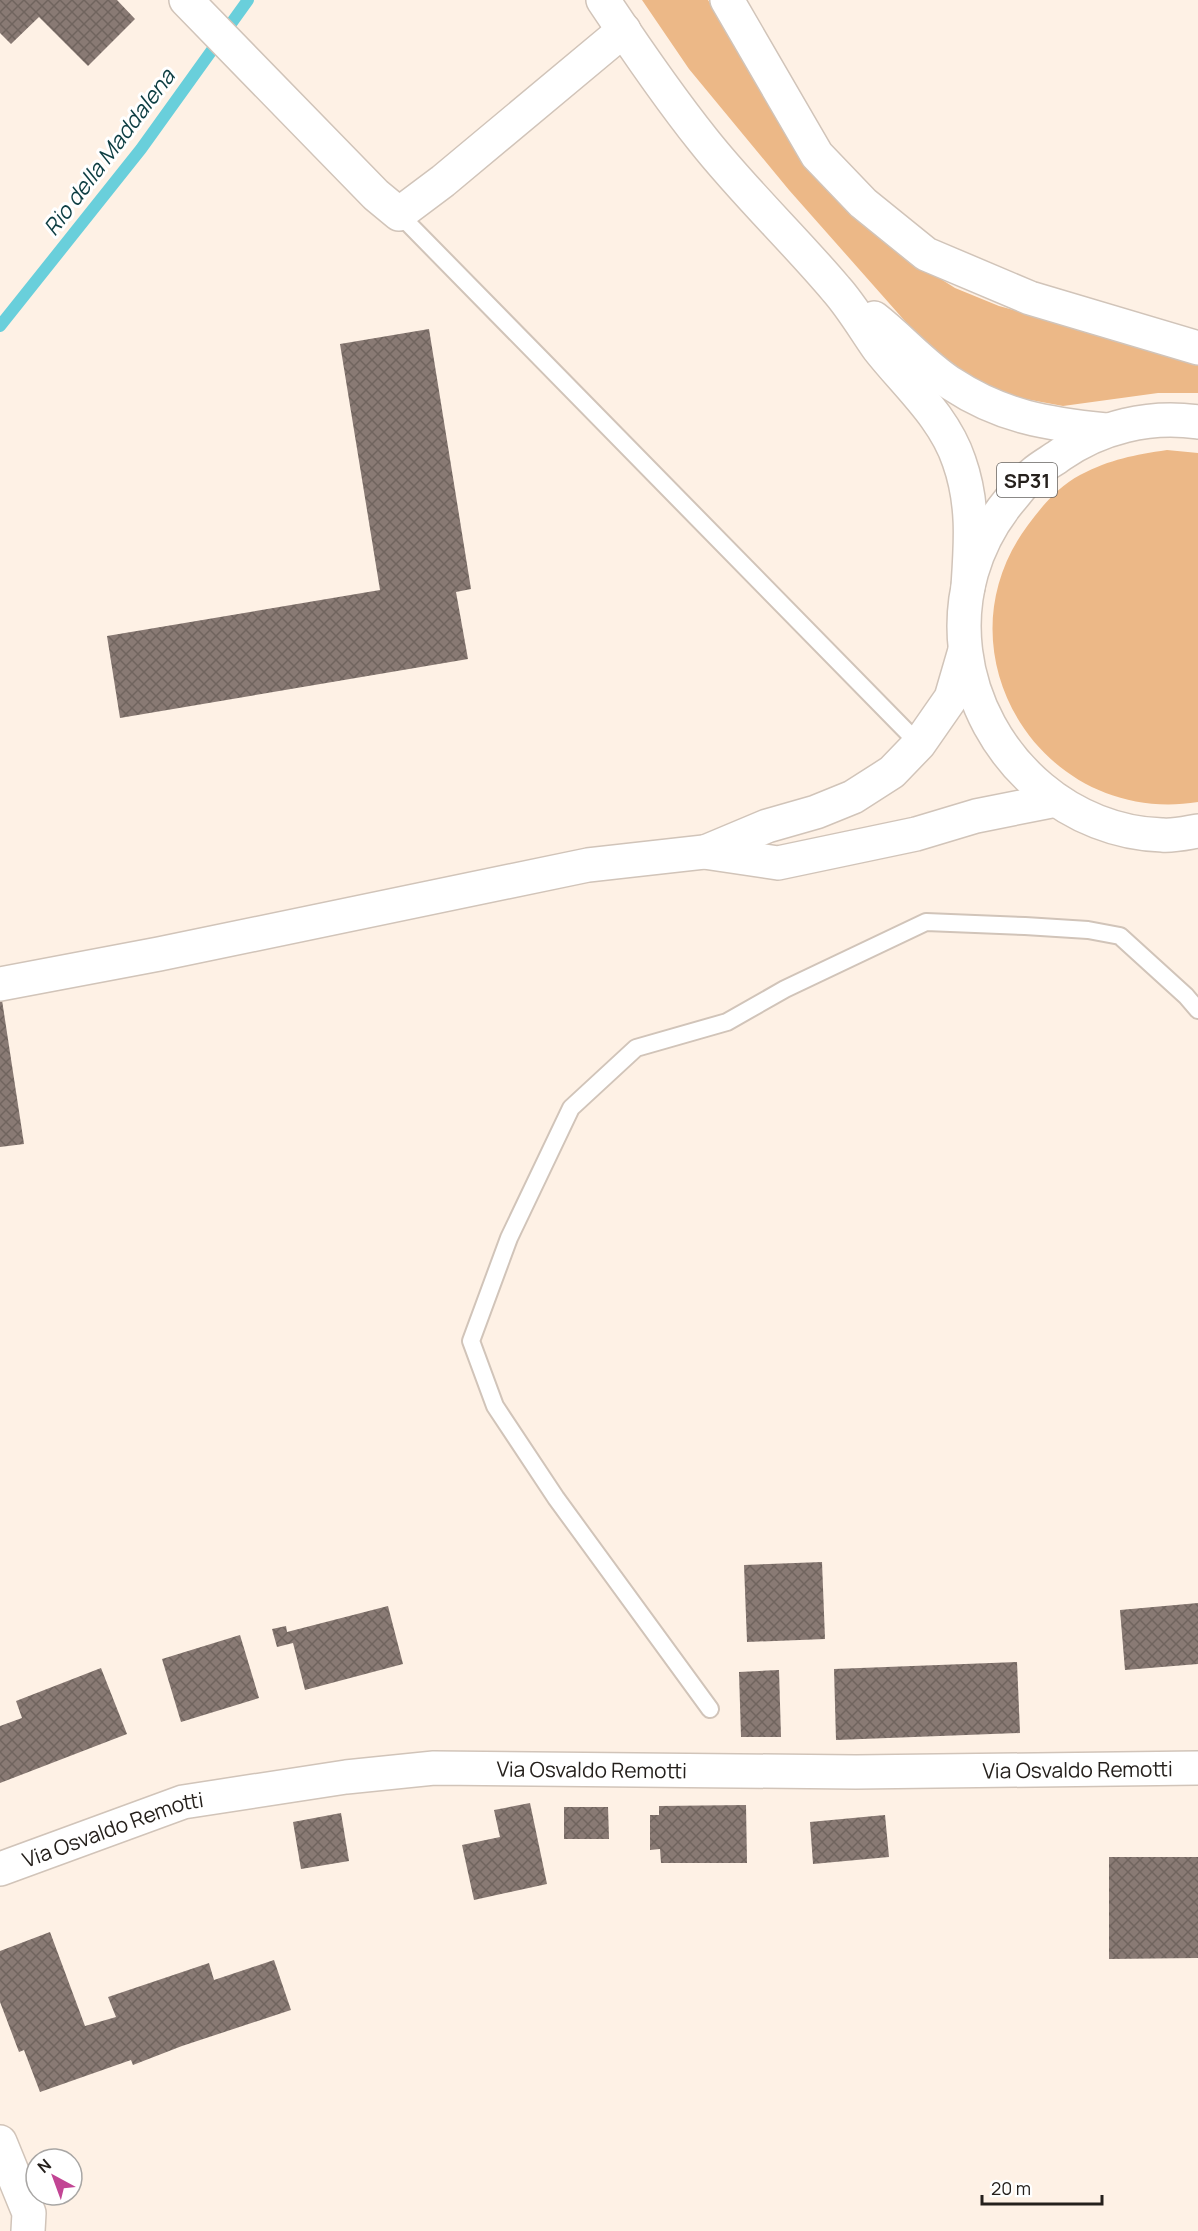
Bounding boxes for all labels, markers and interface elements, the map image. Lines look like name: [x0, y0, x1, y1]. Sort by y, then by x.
water label: Rio della Maddalena: [36, 61, 183, 241]
road number: SP31: [997, 463, 1057, 497]
street label: Via Osvaldo Remotti: [982, 1754, 1173, 1785]
street label: Via Osvaldo Remotti: [496, 1755, 687, 1784]
street label: Via Osvaldo Remotti: [18, 1785, 205, 1874]
north arrow: [24, 2147, 84, 2207]
text: N: [33, 2154, 56, 2178]
scale bar: [982, 2168, 1102, 2206]
text: 20 m: [991, 2176, 1031, 2200]

